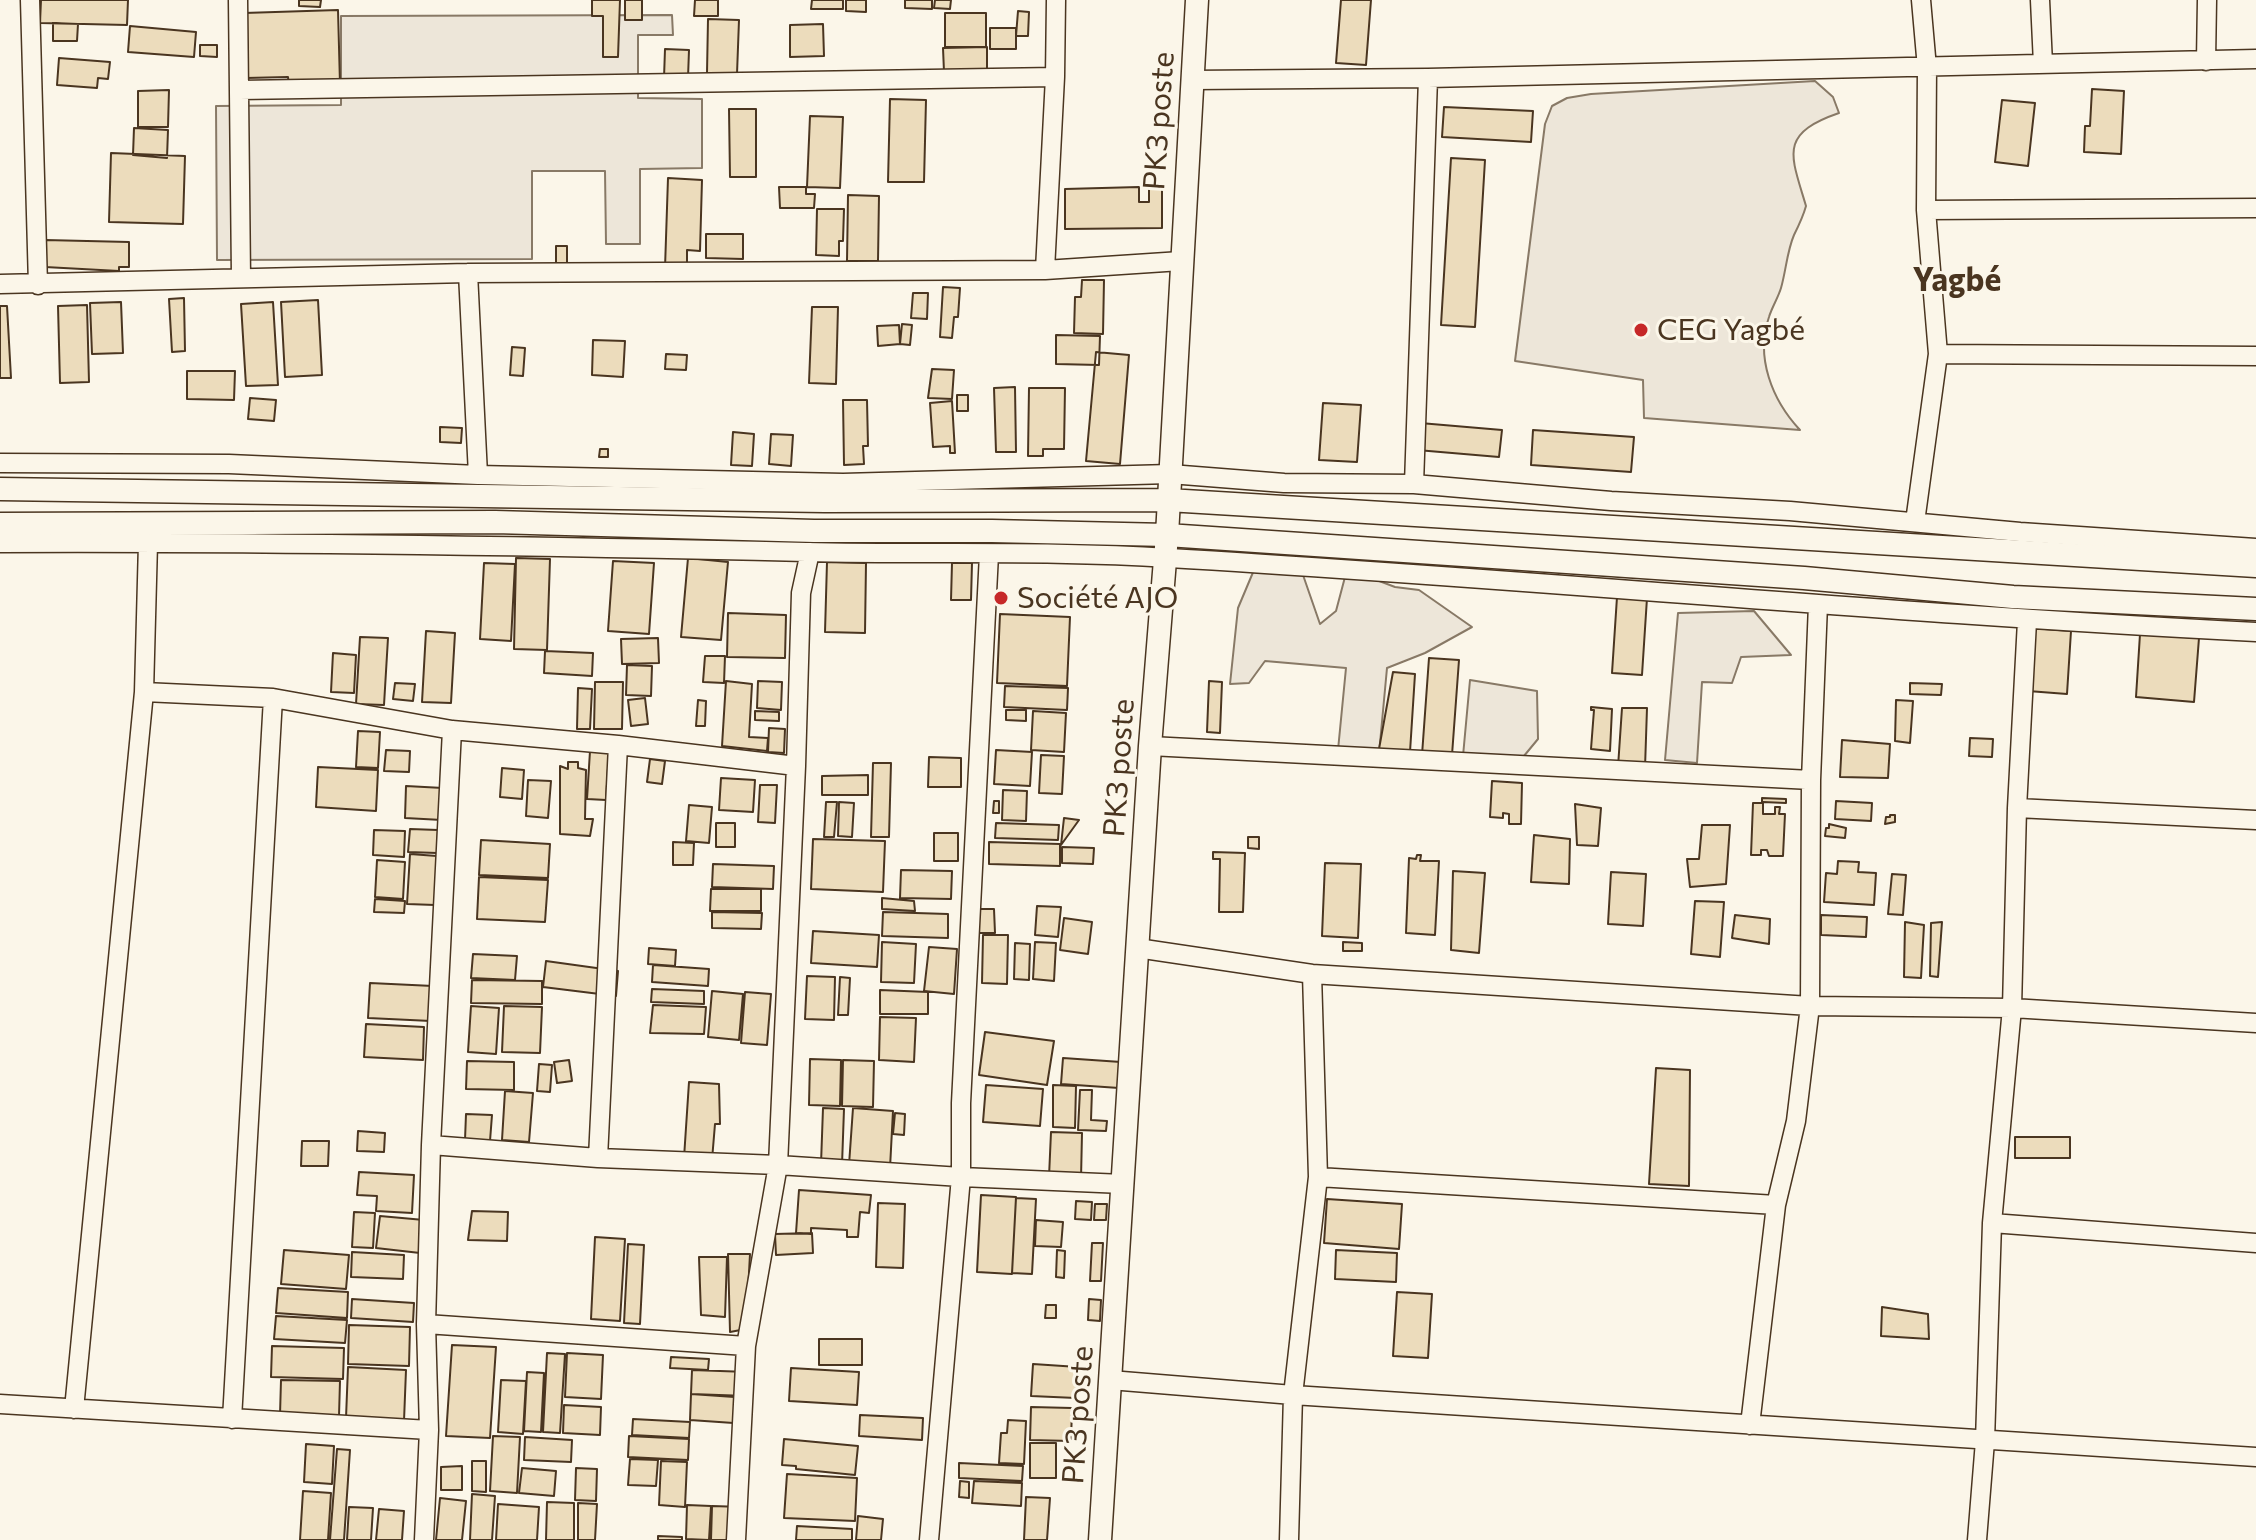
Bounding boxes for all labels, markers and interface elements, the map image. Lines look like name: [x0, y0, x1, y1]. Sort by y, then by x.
street label: PK3 poste: [1136, 51, 1182, 191]
district label: Yagbé: [1913, 261, 2001, 299]
place label: CEG Yagbé: [1657, 312, 1805, 348]
marker: CEG Yagbé: [1632, 321, 1650, 339]
place label: Société AJO: [1017, 580, 1178, 616]
marker: Société AJO: [992, 589, 1010, 607]
street label: PK3 poste: [1096, 698, 1142, 838]
street label: PK3 poste: [1055, 1345, 1101, 1485]

